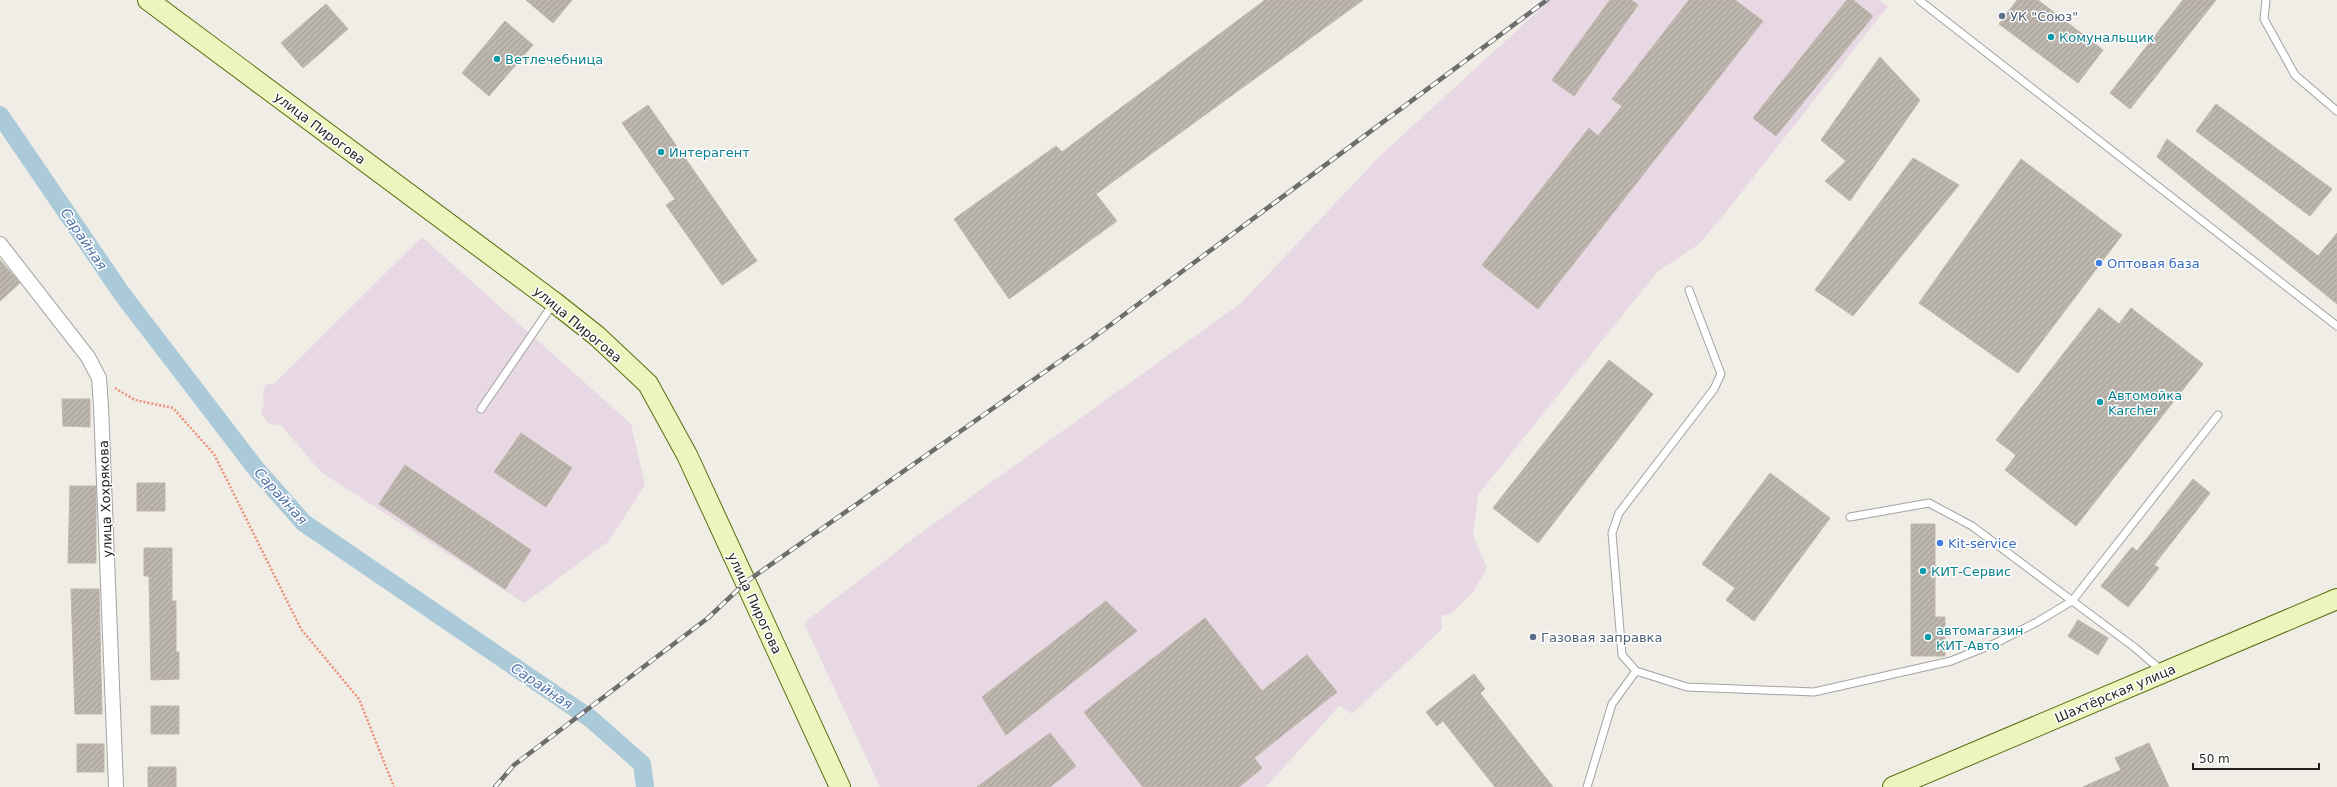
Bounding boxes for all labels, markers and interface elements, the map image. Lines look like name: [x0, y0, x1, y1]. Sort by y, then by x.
place label: УК "Союз": [2010, 9, 2078, 24]
marker: УК "Союз": [1997, 11, 2007, 21]
place label: Комунальщик: [2059, 30, 2155, 45]
marker: Комунальщик: [2046, 32, 2056, 42]
place label: Ветлечебница: [505, 52, 603, 67]
marker: Ветлечебница: [492, 54, 502, 64]
street label: улица Пирогова: [271, 89, 368, 168]
place label: Интерагент: [669, 145, 750, 160]
marker: Интерагент: [656, 147, 666, 157]
water label: Сарайная: [57, 205, 111, 273]
place label: Оптовая база: [2107, 256, 2200, 271]
marker: Оптовая база: [2094, 258, 2104, 268]
street label: улица Пирогова: [531, 283, 625, 366]
place label: Автомойка Karcher: [2108, 388, 2182, 418]
marker: Автомойка Karcher: [2095, 397, 2105, 407]
street label: улица Хохрякова: [96, 440, 115, 558]
water label: Сарайная: [251, 464, 311, 528]
place label: Kit-service: [1948, 536, 2017, 551]
marker: Kit-service: [1935, 538, 1945, 548]
street label: улица Пирогова: [724, 550, 785, 656]
place label: КИТ-Сервис: [1931, 564, 2011, 579]
marker: КИТ-Сервис: [1918, 566, 1928, 576]
place label: автомагазин КИТ-Авто: [1936, 623, 2024, 653]
place label: Газовая заправка: [1541, 630, 1662, 645]
marker: Газовая заправка: [1528, 632, 1538, 642]
marker: автомагазин КИТ-Авто: [1923, 632, 1933, 642]
water label: Сарайная: [508, 659, 576, 713]
street label: Шахтёрская улица: [2053, 661, 2178, 726]
scale bar: [2193, 745, 2319, 771]
text: 50 m: [2199, 752, 2230, 766]

